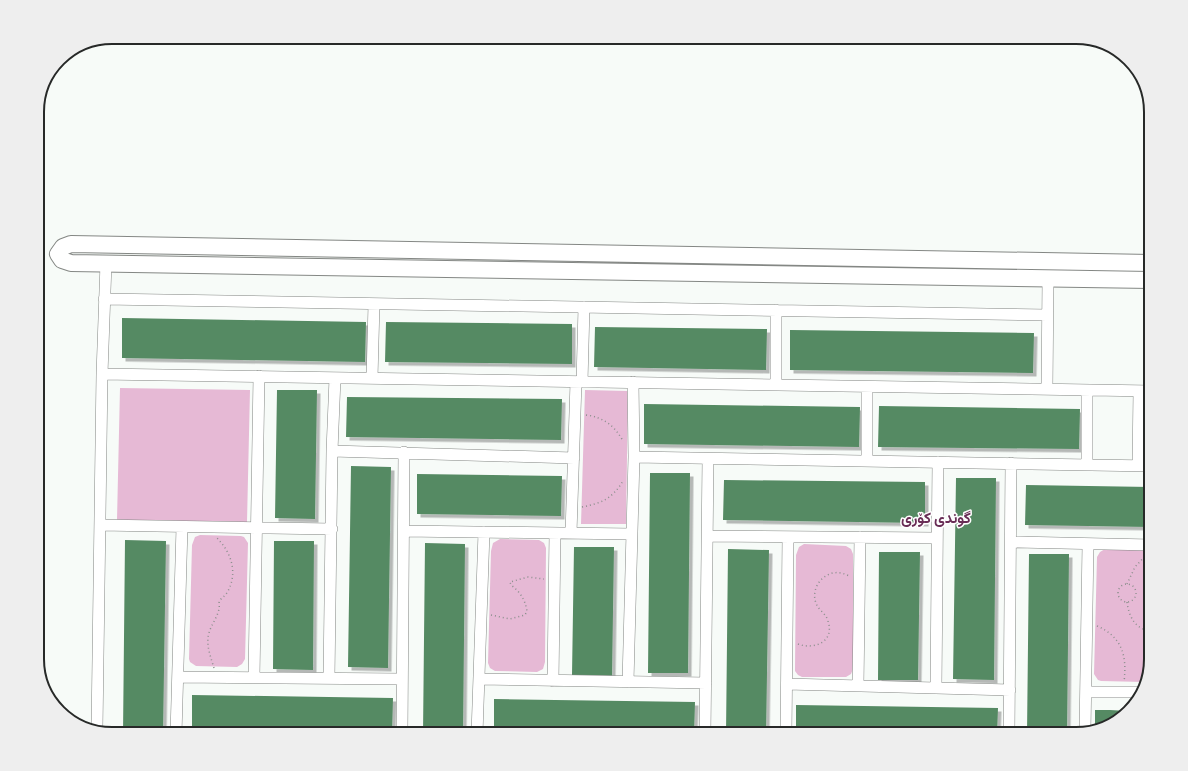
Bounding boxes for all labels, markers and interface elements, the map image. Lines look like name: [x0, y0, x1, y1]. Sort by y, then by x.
district label: گوندی کۆری: [901, 508, 971, 529]

